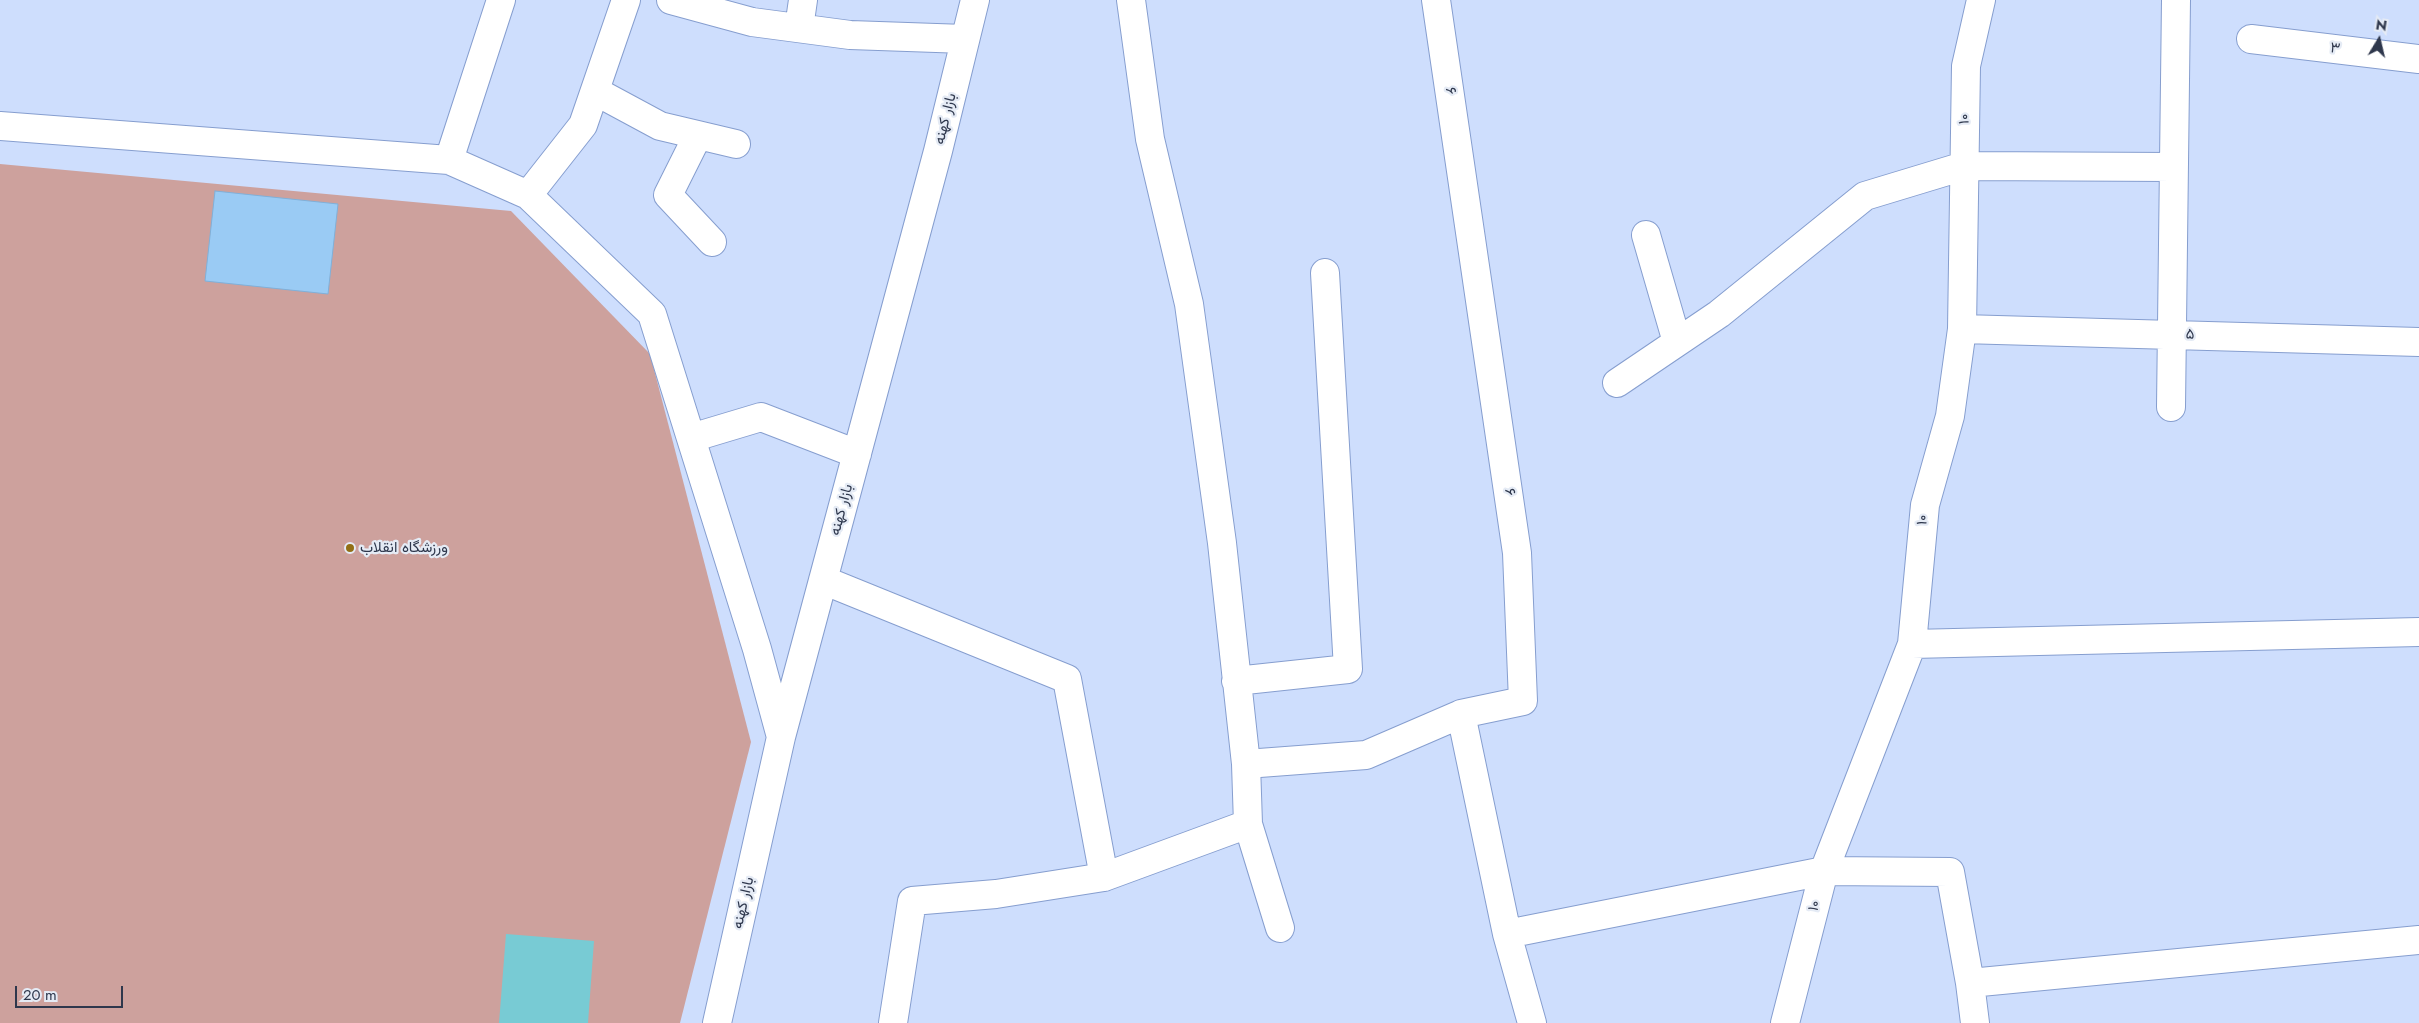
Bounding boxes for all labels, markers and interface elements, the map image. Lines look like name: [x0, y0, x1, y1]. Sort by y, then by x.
text: N: [2374, 14, 2388, 36]
north arrow: [2354, 15, 2404, 65]
street label: ۳: [2329, 39, 2341, 59]
street label: ۶: [1441, 86, 1459, 96]
street label: بازار کهنه: [931, 91, 961, 147]
street label: ۱۰: [1956, 114, 1974, 124]
street label: ۵: [2185, 326, 2195, 344]
street label: بازار کهنه: [827, 482, 857, 538]
street label: ۶: [1500, 487, 1518, 497]
street label: ۱۰: [1914, 514, 1932, 526]
place label: ورزشگاه انقلاب: [360, 539, 448, 557]
marker: ورزشگاه انقلاب: [344, 542, 356, 554]
street label: بازار کهنه: [729, 875, 759, 931]
street label: ۱۰: [1805, 899, 1825, 913]
scale bar: [18, 976, 125, 1008]
text: 20 m: [23, 984, 57, 1006]

